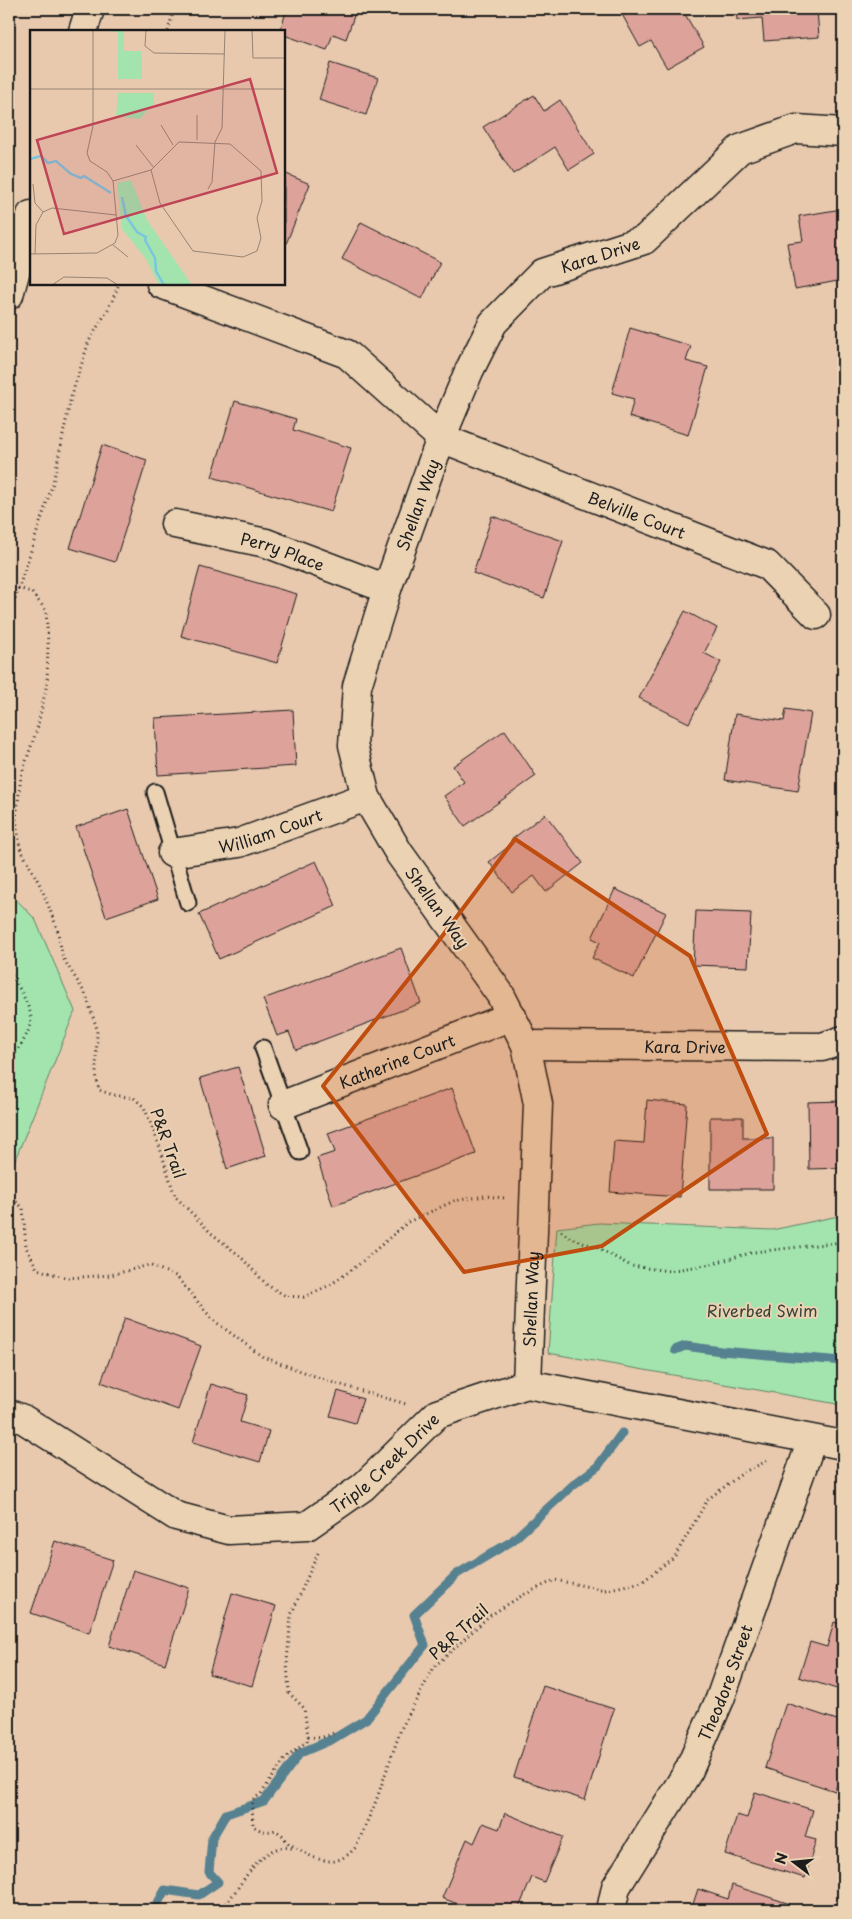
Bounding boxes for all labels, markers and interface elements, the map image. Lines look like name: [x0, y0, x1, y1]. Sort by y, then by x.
inset map: [30, 30, 285, 285]
street label: Kara Drive: [557, 230, 643, 278]
street label: Shellan Way: [390, 455, 445, 554]
street label: Belville Court: [585, 484, 690, 544]
street label: Perry Place: [238, 526, 328, 576]
street label: William Court: [217, 802, 326, 858]
street label: Shellan Way: [400, 861, 476, 953]
street label: Katherine Court: [335, 1027, 459, 1094]
street label: Kara Drive: [644, 1034, 726, 1058]
street label: P&R Trail: [145, 1105, 193, 1181]
street label: Shellan Way: [516, 1251, 544, 1348]
park label: Riverbed Swim: [707, 1298, 817, 1322]
street label: Triple Creek Drive: [325, 1407, 444, 1519]
street label: P&R Trail: [423, 1598, 493, 1664]
street label: Theodore Street: [691, 1620, 758, 1745]
north arrow: [770, 1836, 820, 1886]
text: N: [769, 1850, 793, 1867]

